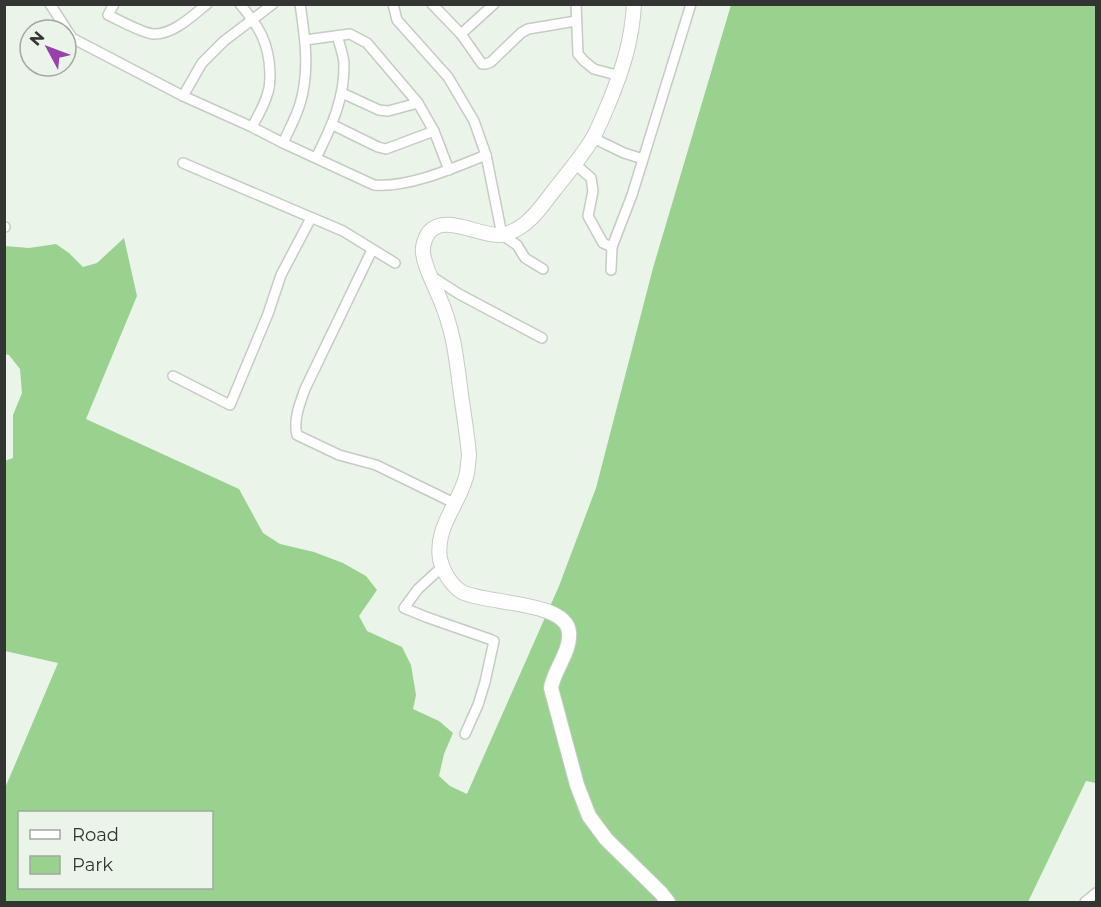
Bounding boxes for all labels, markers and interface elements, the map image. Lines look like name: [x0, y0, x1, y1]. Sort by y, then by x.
north arrow: [18, 18, 78, 78]
text: N: [26, 27, 48, 50]
legend: [18, 811, 213, 889]
text: Road: [72, 824, 119, 846]
text: Park: [72, 854, 113, 876]

